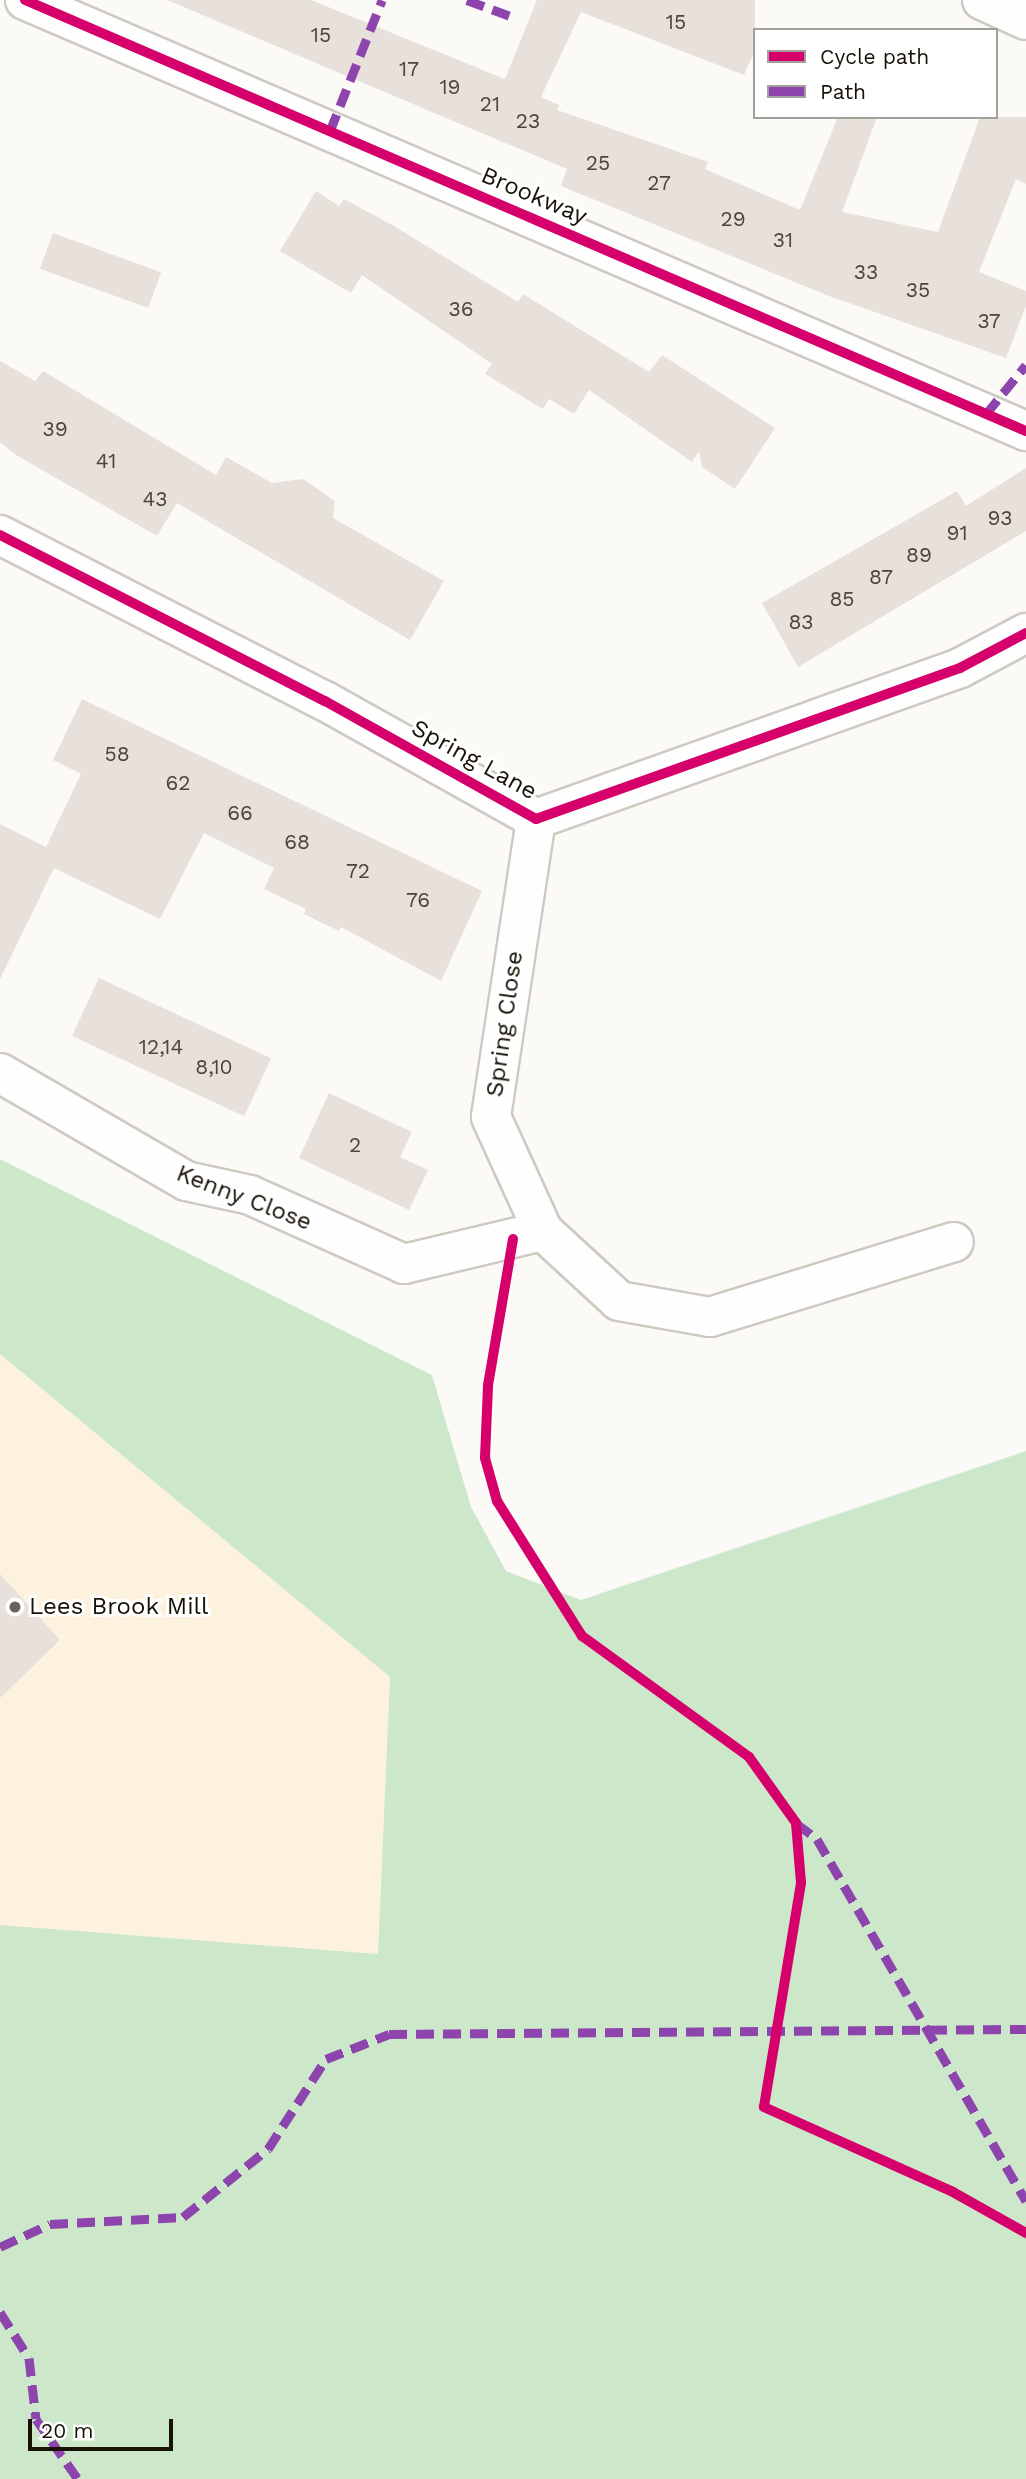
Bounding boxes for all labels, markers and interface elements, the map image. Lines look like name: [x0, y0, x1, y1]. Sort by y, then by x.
house number: 15: [666, 9, 686, 35]
house number: 15: [311, 22, 331, 48]
legend: [753, 28, 998, 119]
text: Cycle path: [820, 44, 929, 69]
house number: 17: [399, 56, 419, 82]
house number: 19: [439, 74, 461, 100]
text: Path: [820, 79, 866, 104]
house number: 21: [480, 91, 500, 117]
house number: 23: [516, 108, 540, 134]
house number: 25: [586, 150, 610, 176]
street label: Brookway: [477, 161, 591, 231]
house number: 27: [647, 170, 671, 196]
house number: 29: [720, 206, 746, 232]
house number: 31: [773, 227, 793, 253]
house number: 33: [854, 259, 878, 285]
house number: 35: [906, 277, 930, 303]
house number: 36: [448, 296, 474, 322]
house number: 37: [977, 308, 1001, 334]
house number: 39: [42, 416, 68, 442]
house number: 41: [96, 448, 116, 474]
house number: 43: [142, 486, 168, 512]
house number: 93: [988, 505, 1012, 531]
house number: 91: [946, 520, 968, 546]
house number: 89: [906, 542, 932, 568]
house number: 87: [869, 564, 893, 590]
house number: 85: [829, 586, 855, 612]
house number: 83: [789, 609, 813, 635]
street label: Spring Lane: [406, 714, 542, 806]
house number: 58: [104, 741, 130, 767]
house number: 62: [165, 770, 191, 796]
house number: 66: [227, 800, 253, 826]
house number: 68: [284, 829, 310, 855]
house number: 72: [346, 858, 370, 884]
house number: 76: [406, 887, 430, 913]
street label: Spring Close: [481, 949, 529, 1099]
house number: 12,14: [139, 1034, 183, 1060]
house number: 8,10: [195, 1054, 233, 1080]
house number: 2: [349, 1132, 361, 1158]
street label: Kenny Close: [172, 1159, 316, 1237]
place label: Lees Brook Mill: [29, 1593, 209, 1621]
marker: Lees Brook Mill: [7, 1599, 23, 1615]
scale bar: [32, 2406, 177, 2450]
text: 20 m: [41, 2418, 93, 2443]

